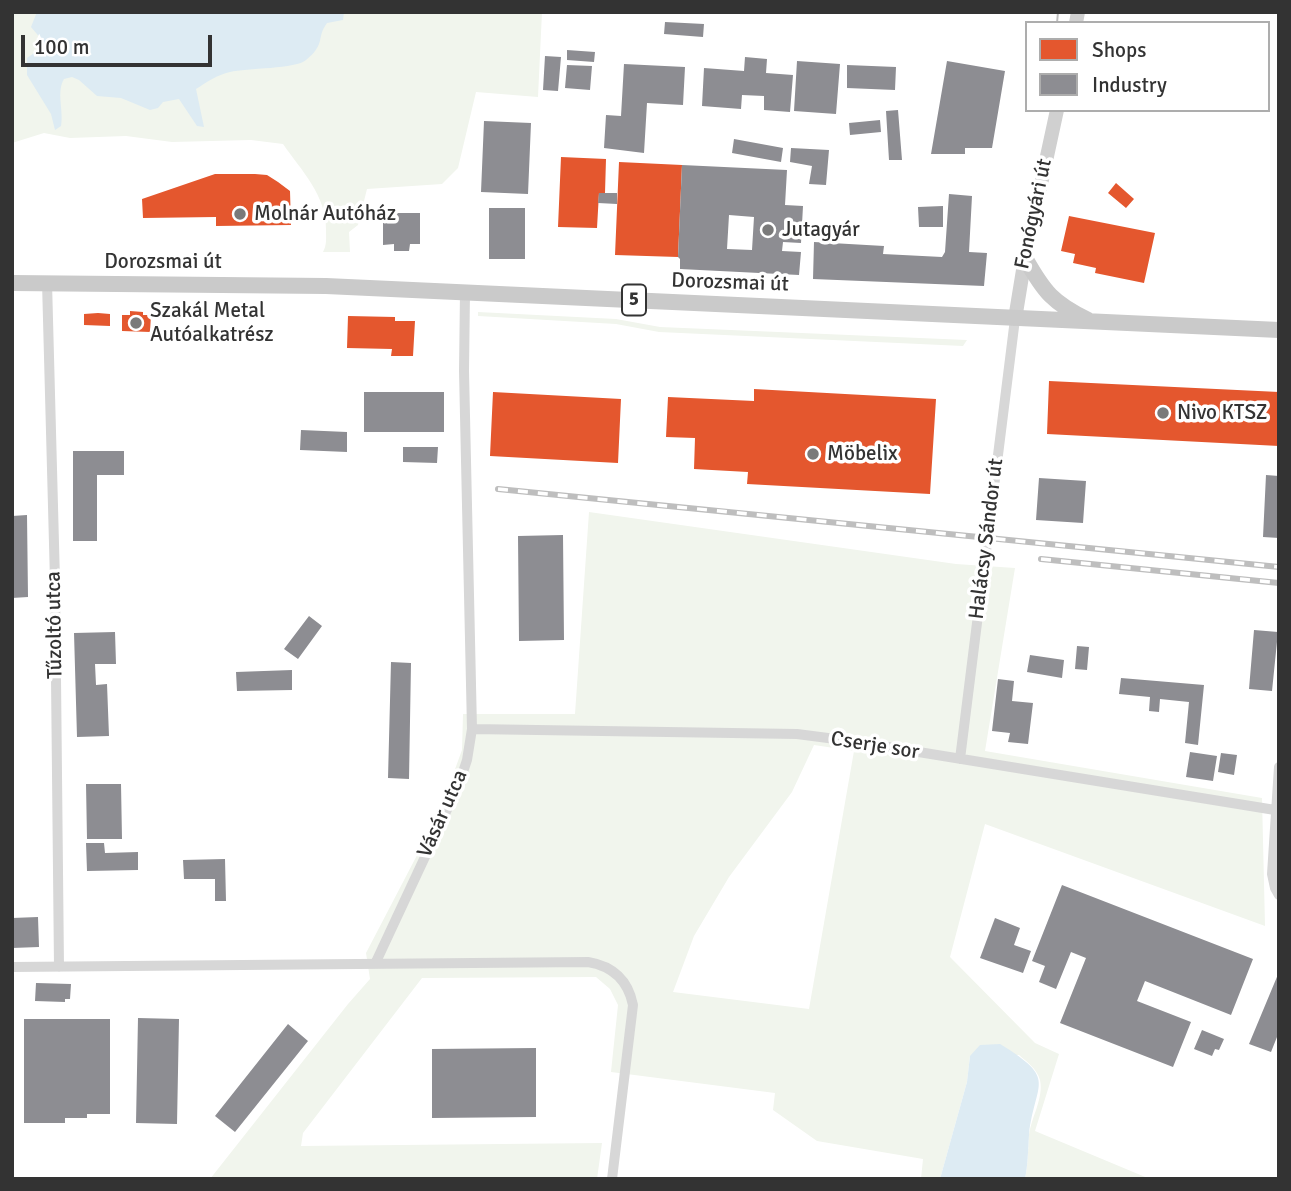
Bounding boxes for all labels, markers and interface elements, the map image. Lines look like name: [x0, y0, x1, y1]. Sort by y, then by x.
scale bar: [24, 21, 215, 65]
legend: [1025, 21, 1270, 112]
text: 100 m: [34, 34, 89, 60]
text: Shops: [1092, 37, 1146, 63]
text: Industry: [1092, 72, 1167, 98]
street label: Fonógyári út: [1010, 157, 1058, 271]
place label: Molnár Autóház: [254, 201, 396, 227]
marker: Molnár Autóház: [232, 206, 248, 222]
place label: Jutagyár: [782, 217, 860, 243]
marker: Jutagyár: [760, 222, 776, 238]
street label: Dorozsmai út: [104, 249, 222, 275]
street label: Dorozsmai út: [671, 268, 789, 298]
road number: 5: [622, 284, 646, 316]
place label: Szakál Metal Autóalkatrész: [150, 298, 274, 348]
marker: Szakál Metal Autóalkatrész: [128, 315, 144, 331]
place label: Nivo KTSZ: [1177, 400, 1268, 426]
marker: Nivo KTSZ: [1155, 405, 1171, 421]
place label: Möbelix: [827, 441, 898, 467]
marker: Möbelix: [805, 446, 821, 462]
street label: Halácsy Sándor út: [965, 457, 1009, 621]
street label: Tűzoltó utca: [41, 571, 69, 679]
street label: Cserje sor: [829, 727, 921, 765]
street label: Vásár utca: [413, 766, 473, 862]

